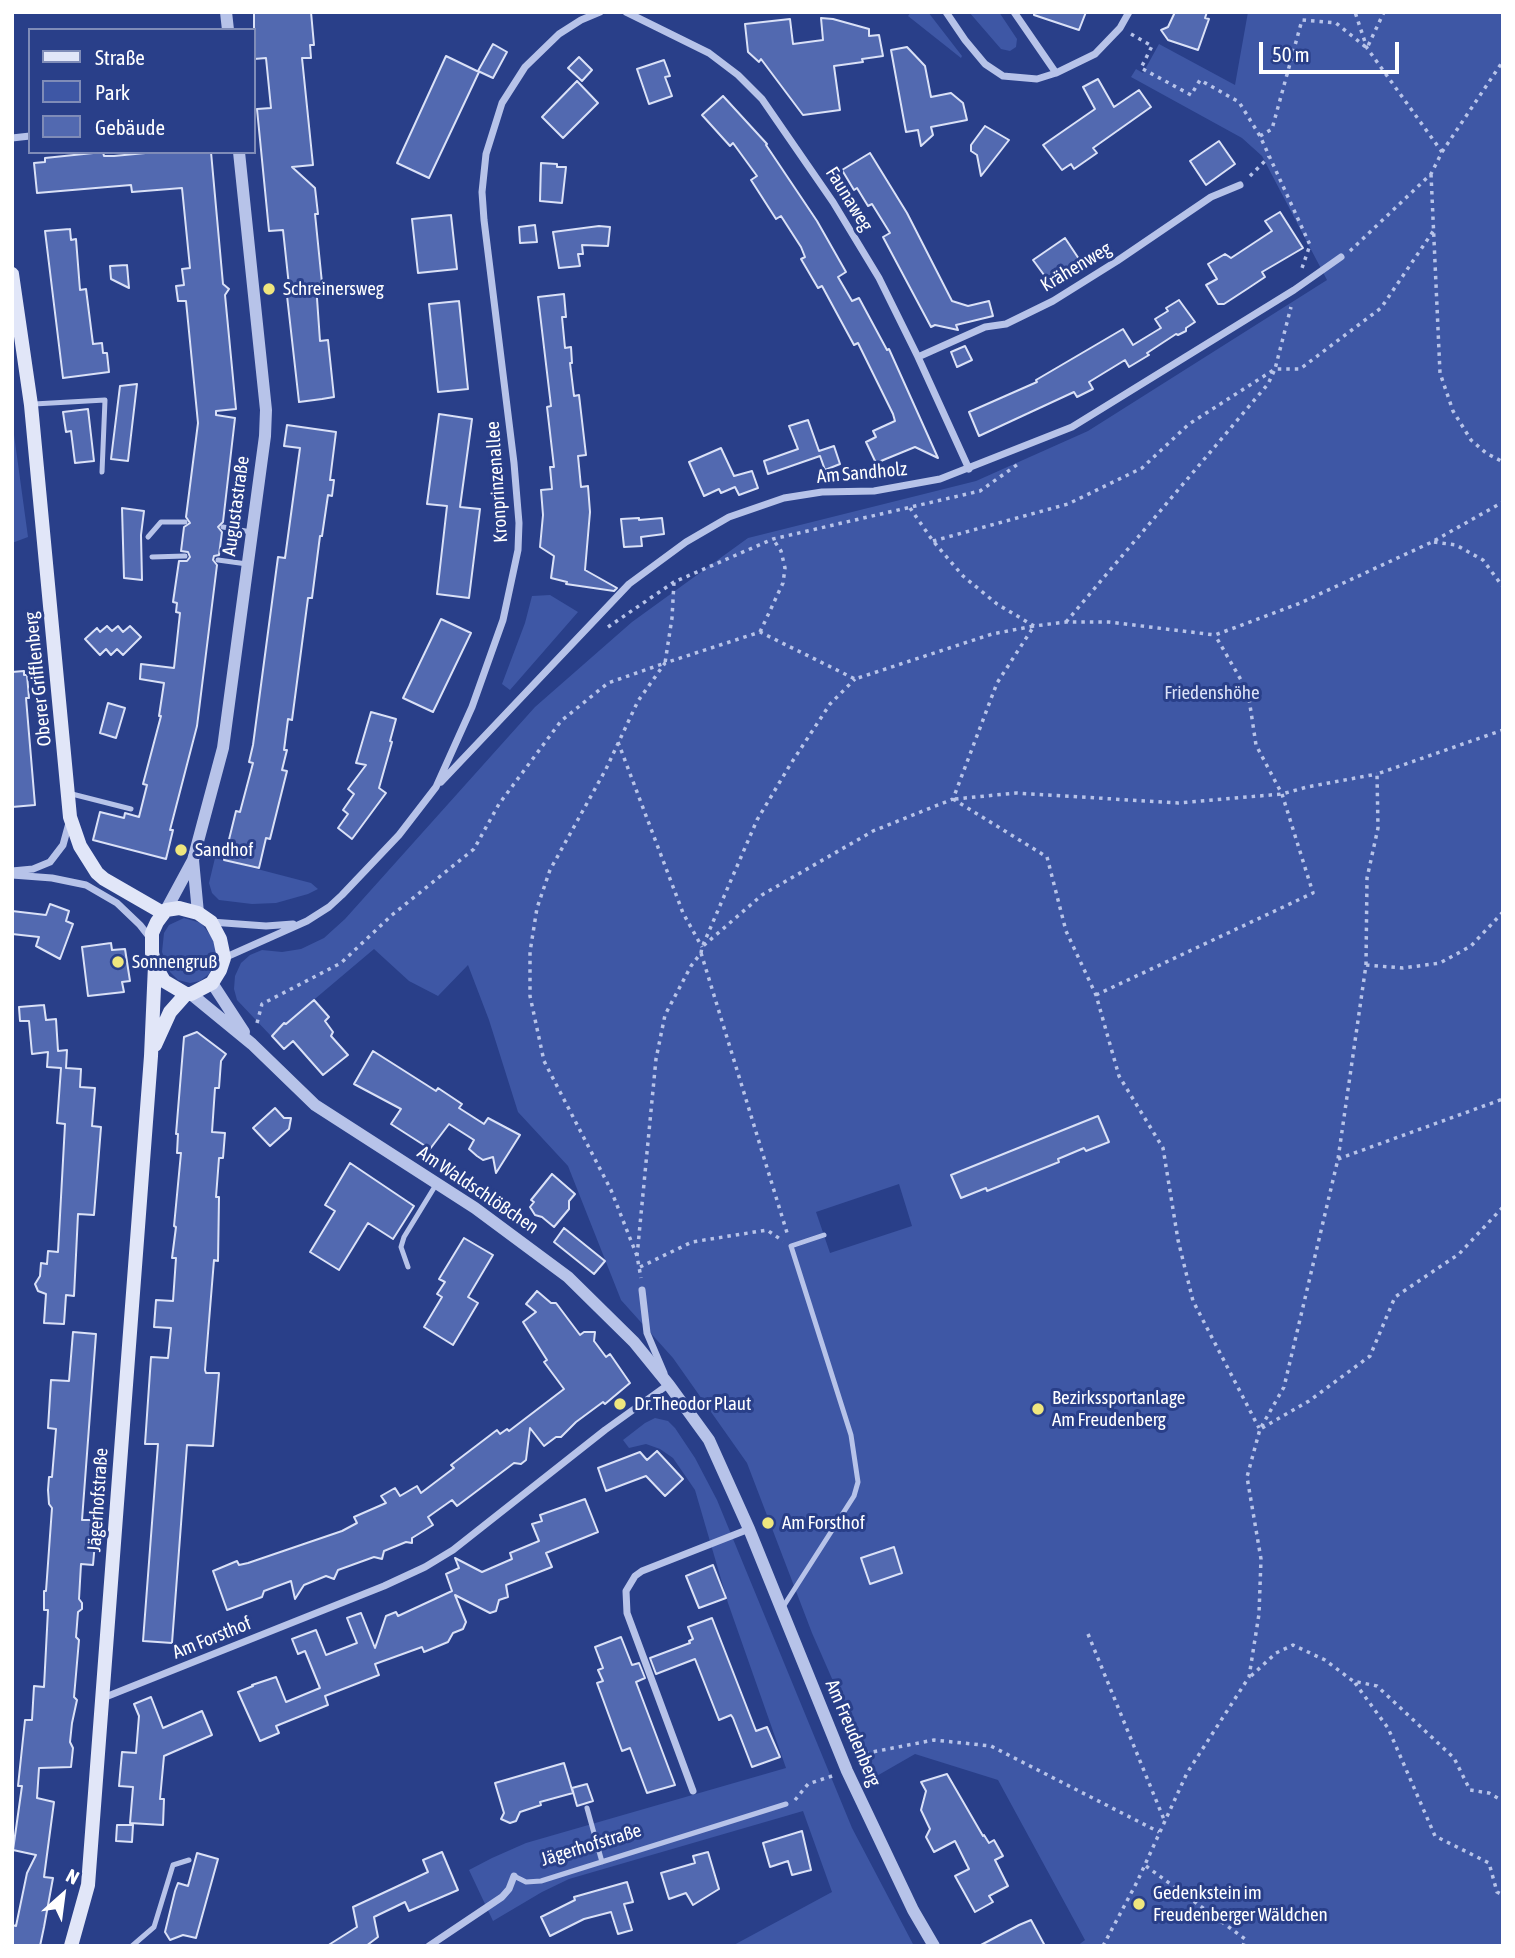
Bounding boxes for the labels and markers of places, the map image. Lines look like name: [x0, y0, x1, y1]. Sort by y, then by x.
place label: Schreinersweg: [283, 278, 384, 300]
marker: Schreinersweg: [261, 281, 277, 297]
place label: Sandhof: [195, 839, 253, 861]
marker: Sandhof: [173, 842, 189, 858]
place label: Sonnengruß: [132, 951, 217, 973]
marker: Sonnengruß: [110, 954, 126, 970]
place label: Bezirkssportanlage Am Freudenberg: [1052, 1387, 1185, 1431]
place label: Dr.Theodor Plaut: [634, 1393, 751, 1415]
marker: Dr.Theodor Plaut: [612, 1396, 628, 1412]
marker: Bezirkssportanlage Am Freudenberg: [1030, 1401, 1046, 1417]
place label: Am Forsthof: [782, 1512, 865, 1534]
marker: Am Forsthof: [760, 1515, 776, 1531]
place label: Gedenkstein im Freudenberger Wäldchen: [1153, 1882, 1328, 1926]
marker: Gedenkstein im Freudenberger Wäldchen: [1131, 1896, 1147, 1912]

